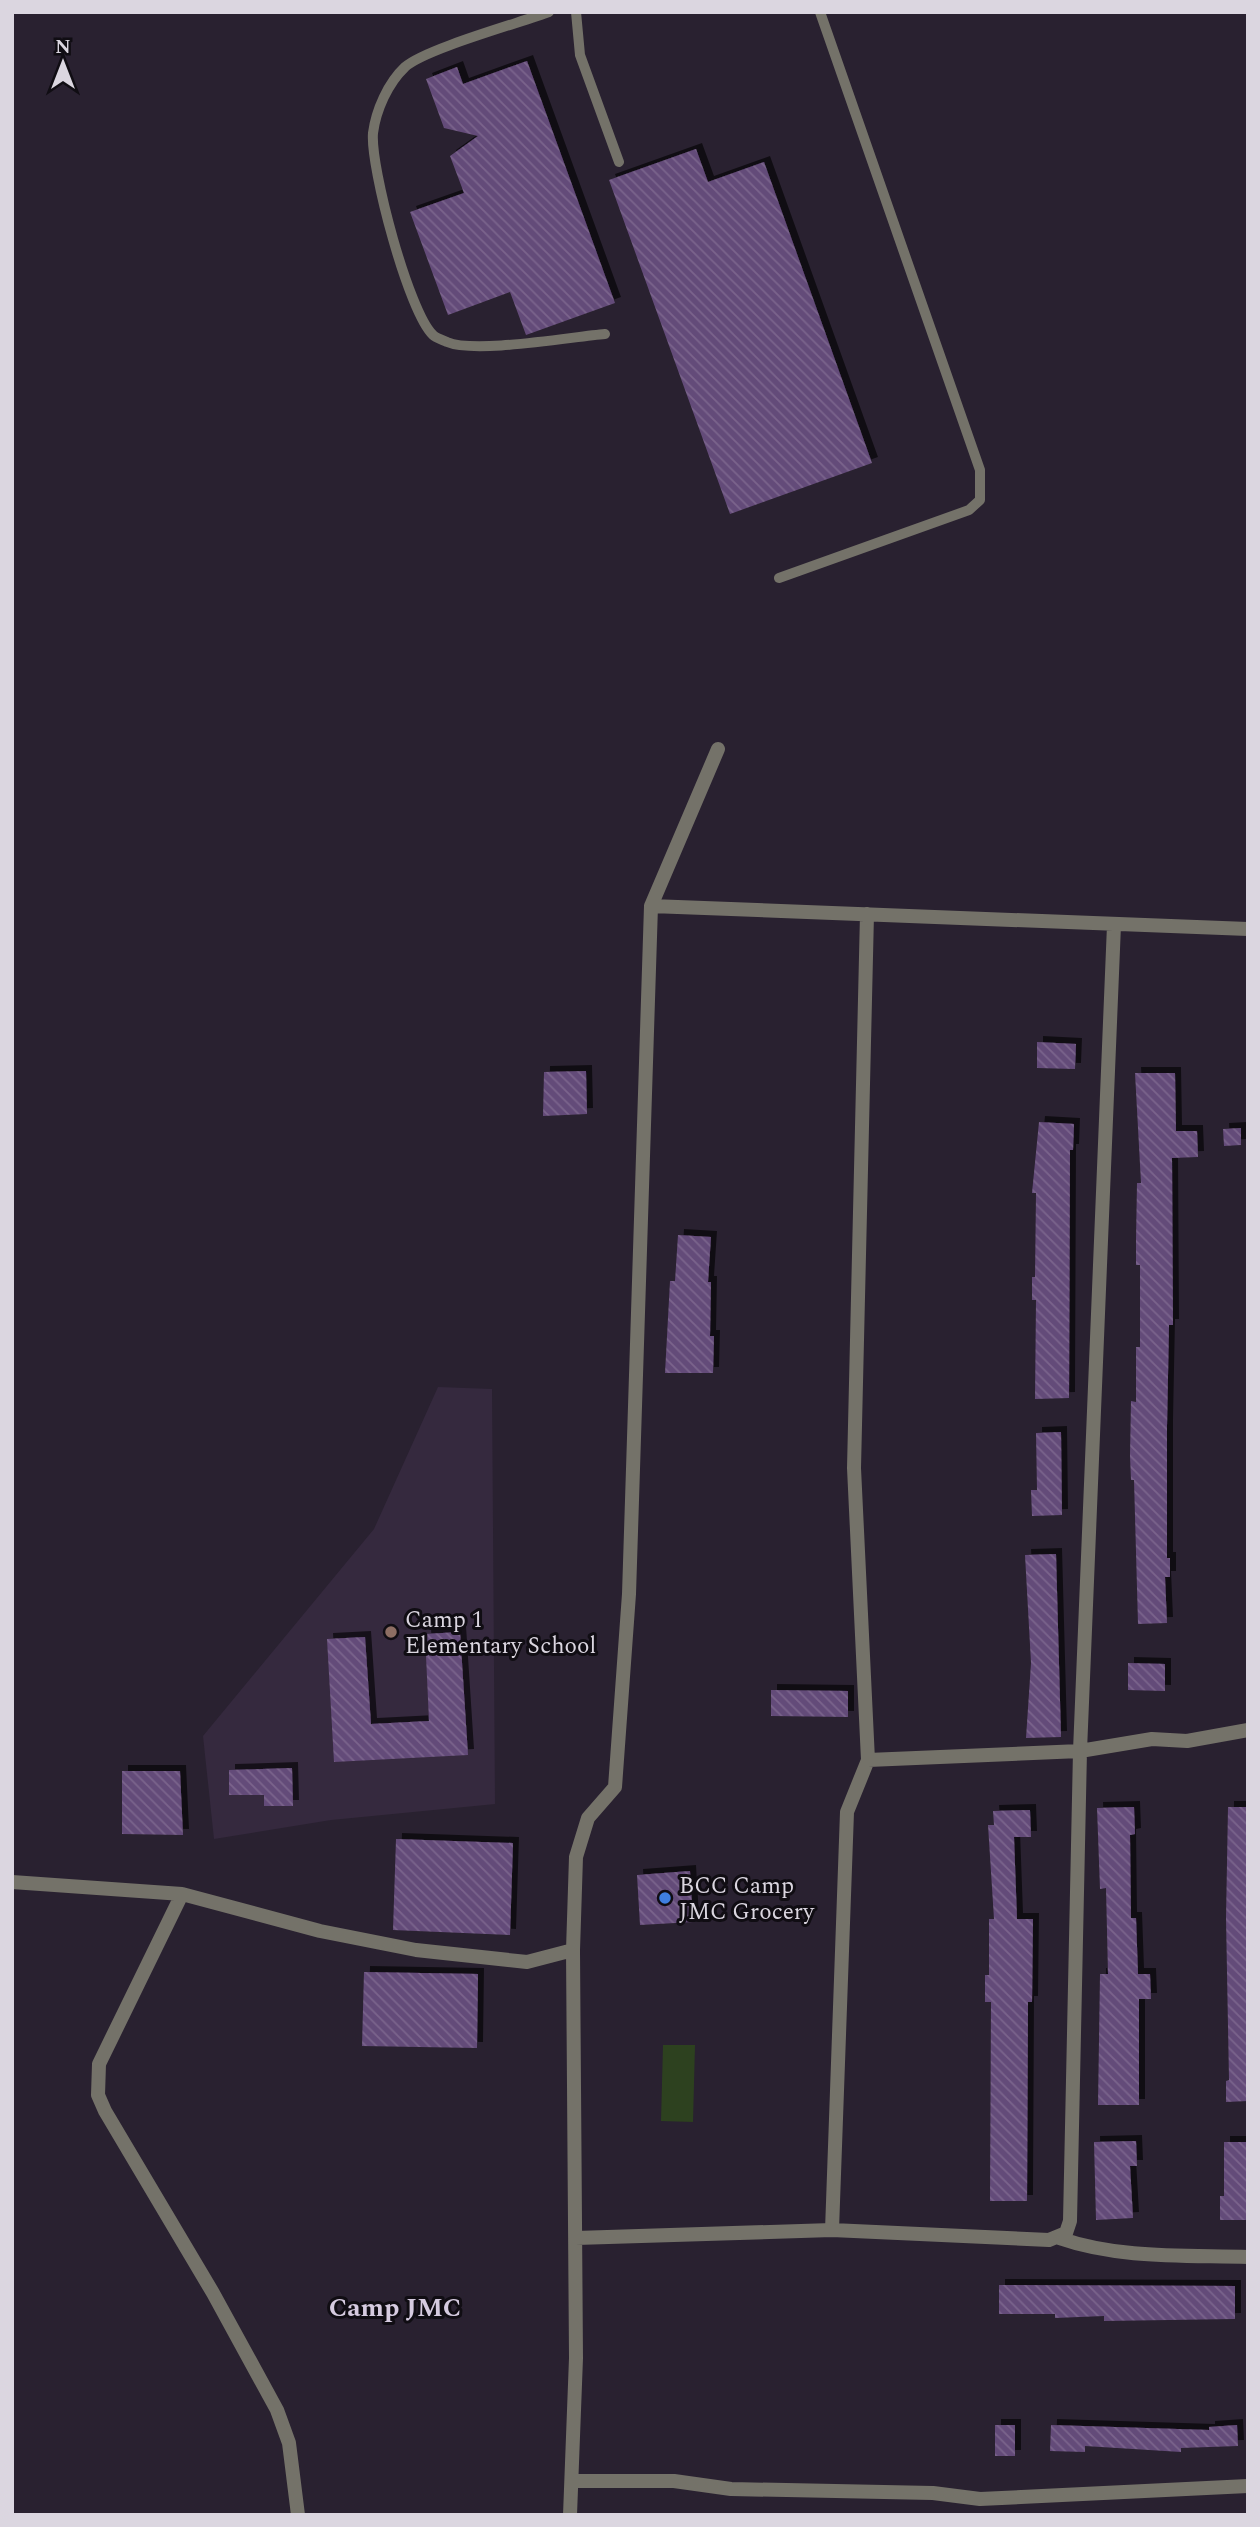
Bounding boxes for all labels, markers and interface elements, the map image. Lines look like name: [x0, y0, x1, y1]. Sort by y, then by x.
north arrow: [28, 28, 98, 98]
text: N: [55, 33, 71, 62]
place label: Camp 1 Elementary School: [405, 1603, 596, 1664]
marker: Camp 1 Elementary School: [383, 1624, 399, 1640]
place label: BCC Camp JMC Grocery: [679, 1869, 815, 1930]
marker: BCC Camp JMC Grocery: [657, 1890, 673, 1906]
district label: Camp JMC: [329, 2288, 461, 2328]

